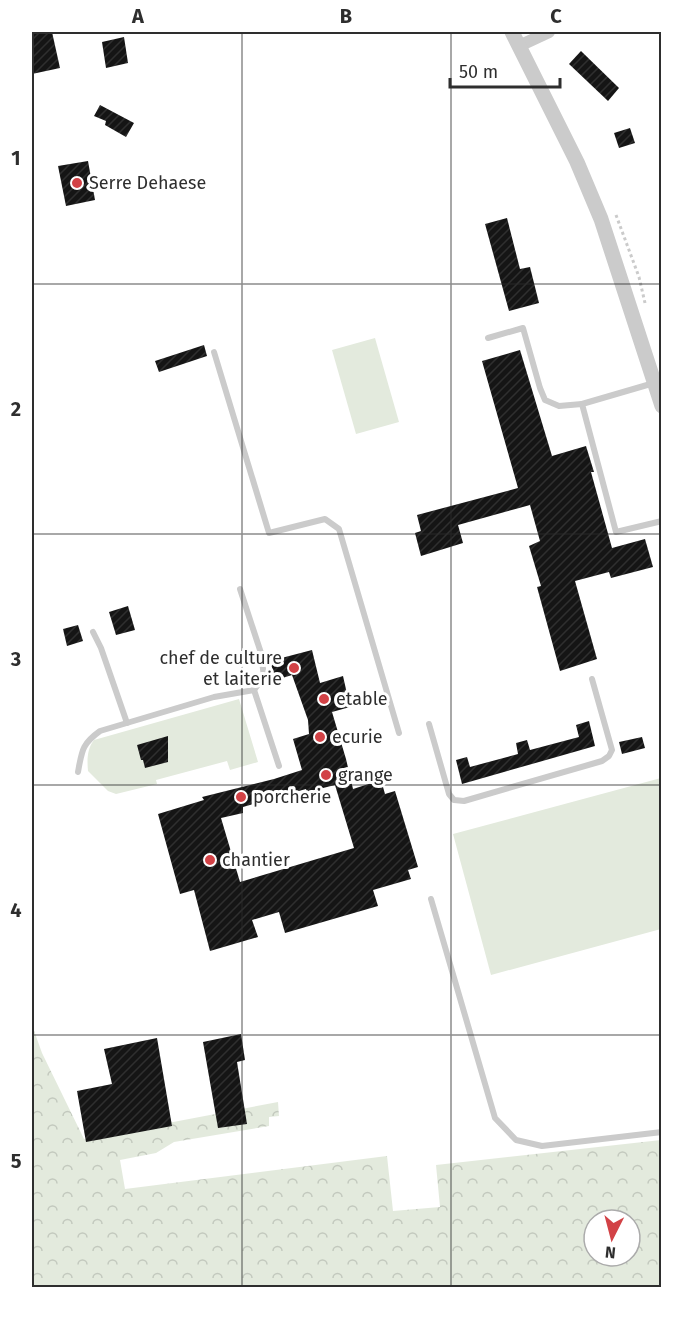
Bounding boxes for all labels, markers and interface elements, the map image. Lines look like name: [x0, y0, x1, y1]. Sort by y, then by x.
text: A: [131, 4, 145, 28]
text: B: [340, 4, 352, 28]
text: C: [550, 4, 562, 28]
scale bar: [450, 51, 560, 89]
text: 50 m: [459, 61, 498, 83]
text: 1: [11, 146, 21, 170]
place label: Serre Dehaese: [89, 172, 206, 194]
marker: Serre Dehaese: [70, 176, 84, 190]
text: 2: [11, 397, 21, 421]
text: 3: [10, 647, 21, 671]
place label: chef de culture et laiterie: [160, 647, 282, 690]
marker: chef de culture et laiterie: [287, 661, 301, 675]
place label: etable: [336, 688, 388, 710]
marker: etable: [317, 692, 331, 706]
place label: ecurie: [332, 726, 383, 748]
marker: ecurie: [313, 730, 327, 744]
place label: grange: [338, 764, 393, 786]
marker: grange: [319, 768, 333, 782]
place label: porcherie: [253, 786, 331, 808]
marker: porcherie: [234, 790, 248, 804]
place label: chantier: [222, 849, 290, 871]
marker: chantier: [203, 853, 217, 867]
text: 4: [10, 898, 22, 922]
text: 5: [11, 1149, 22, 1173]
north arrow: [582, 1208, 642, 1268]
text: N: [604, 1242, 617, 1262]

